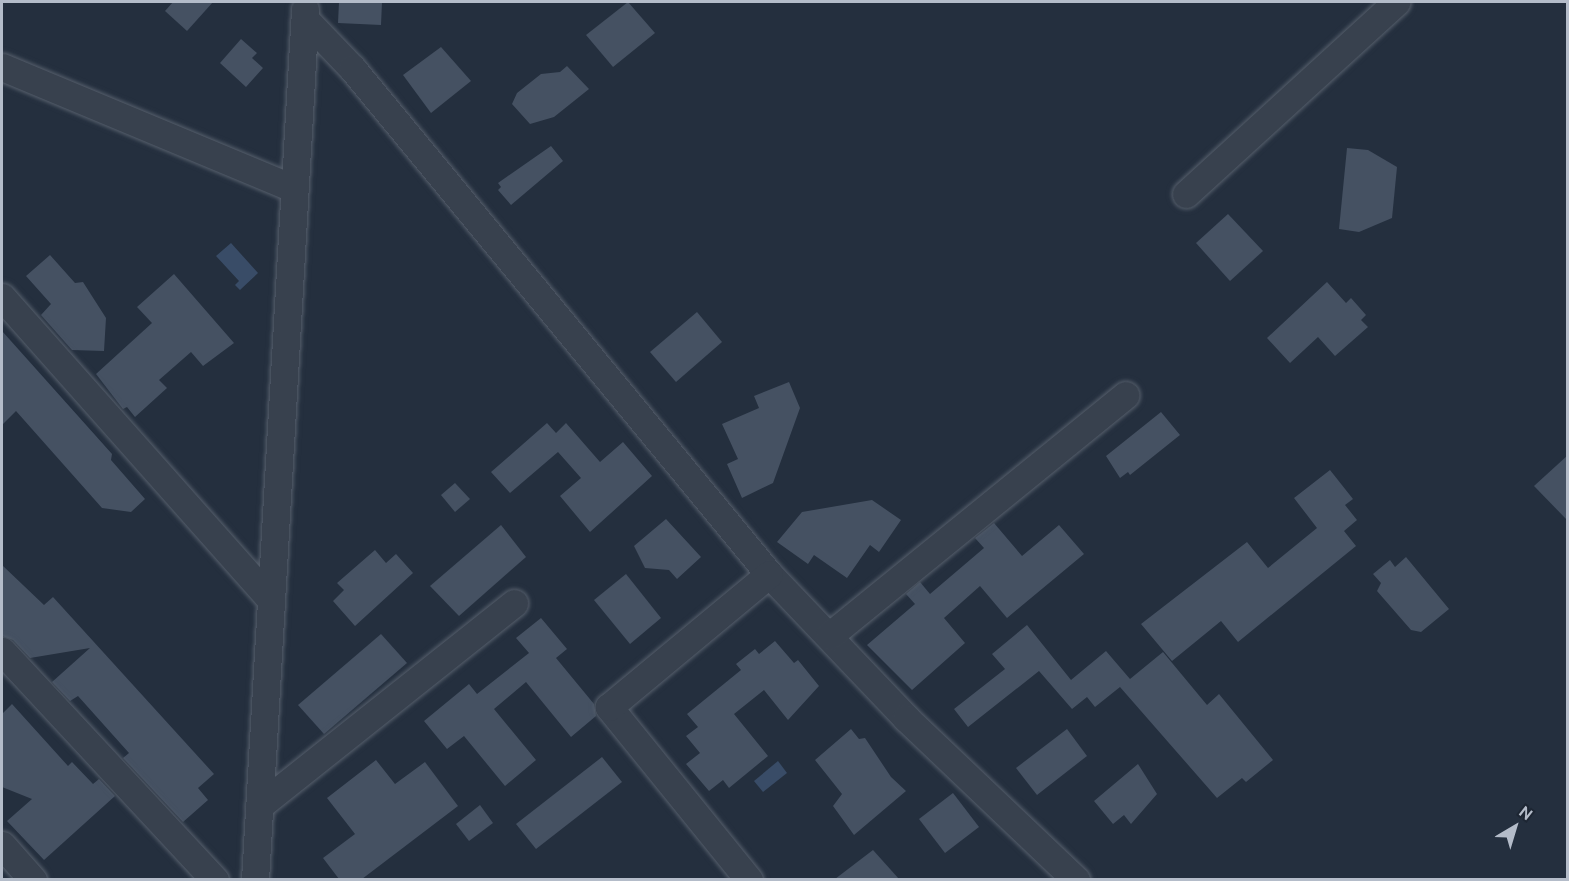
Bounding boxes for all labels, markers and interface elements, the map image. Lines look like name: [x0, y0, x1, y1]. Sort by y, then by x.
north arrow: [1485, 797, 1545, 857]
text: N: [1516, 802, 1536, 824]

